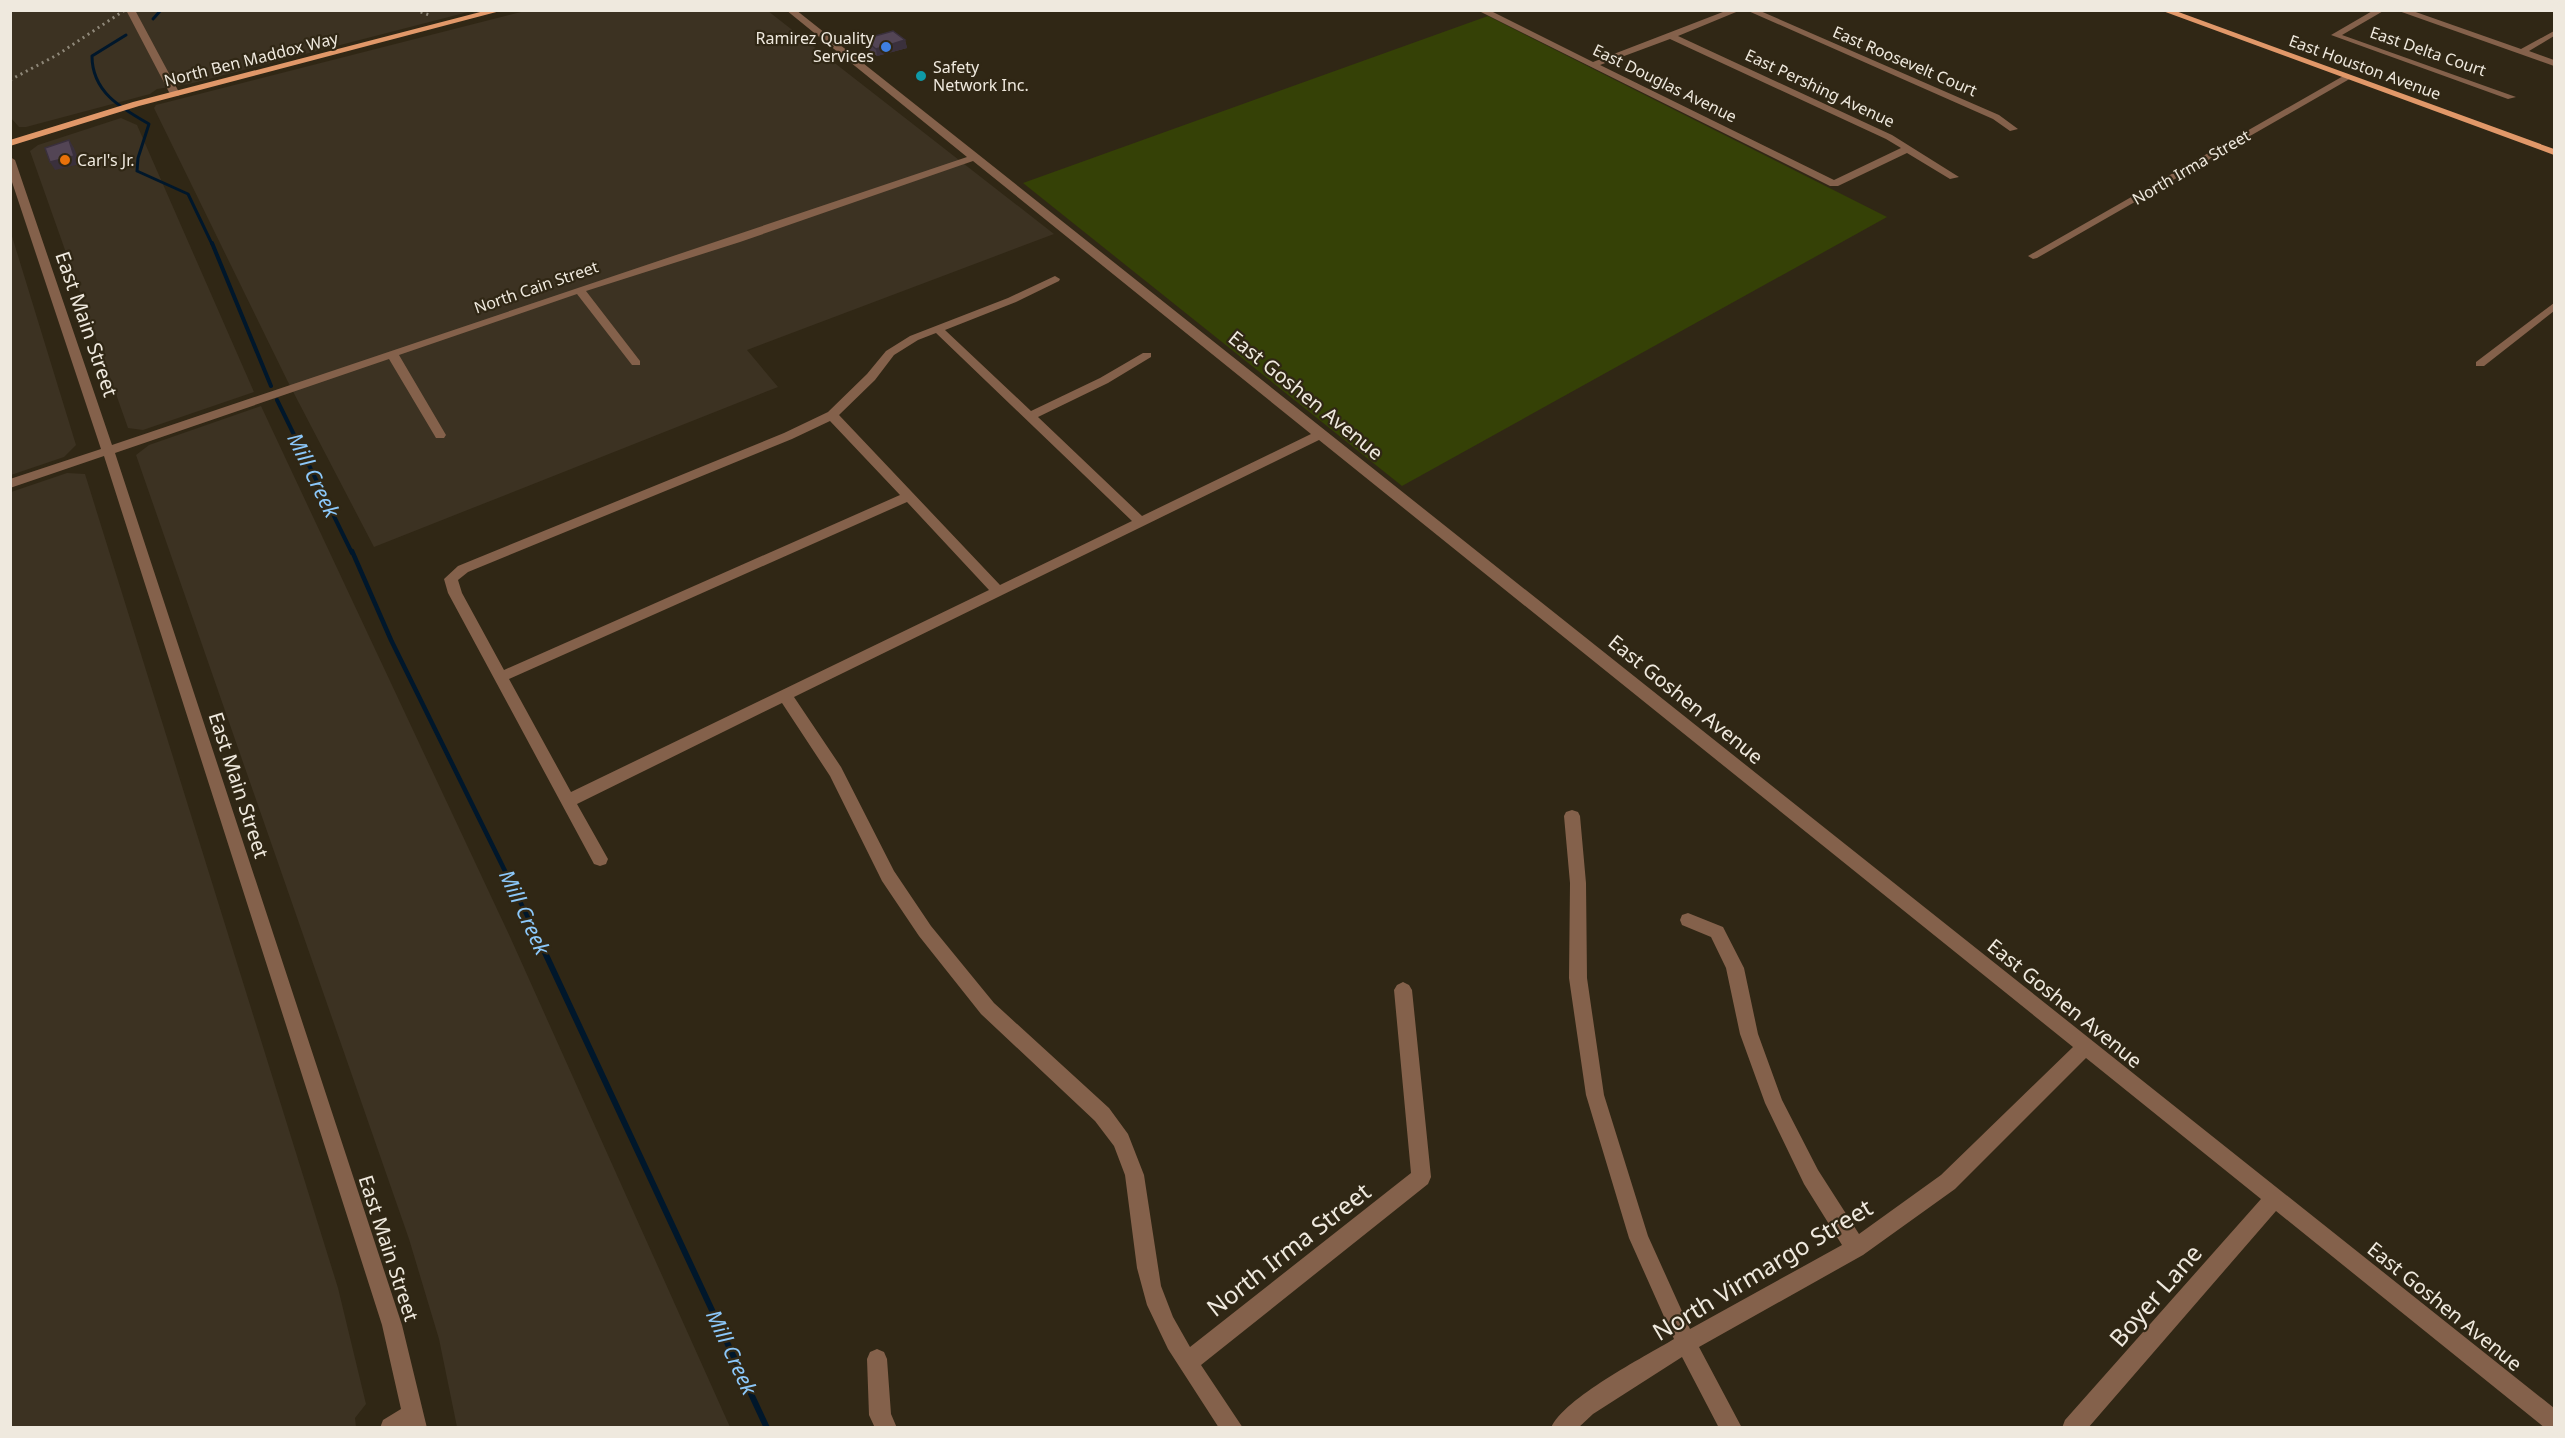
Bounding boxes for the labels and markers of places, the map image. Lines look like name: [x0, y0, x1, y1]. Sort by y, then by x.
place label: Ramirez Quality Services: [756, 27, 875, 67]
marker: Ramirez Quality Services: [879, 40, 893, 54]
place label: Safety Network Inc.: [933, 56, 1029, 96]
marker: Safety Network Inc.: [914, 69, 928, 83]
place label: Carl's Jr.: [77, 149, 134, 171]
marker: Carl's Jr.: [58, 153, 72, 167]

